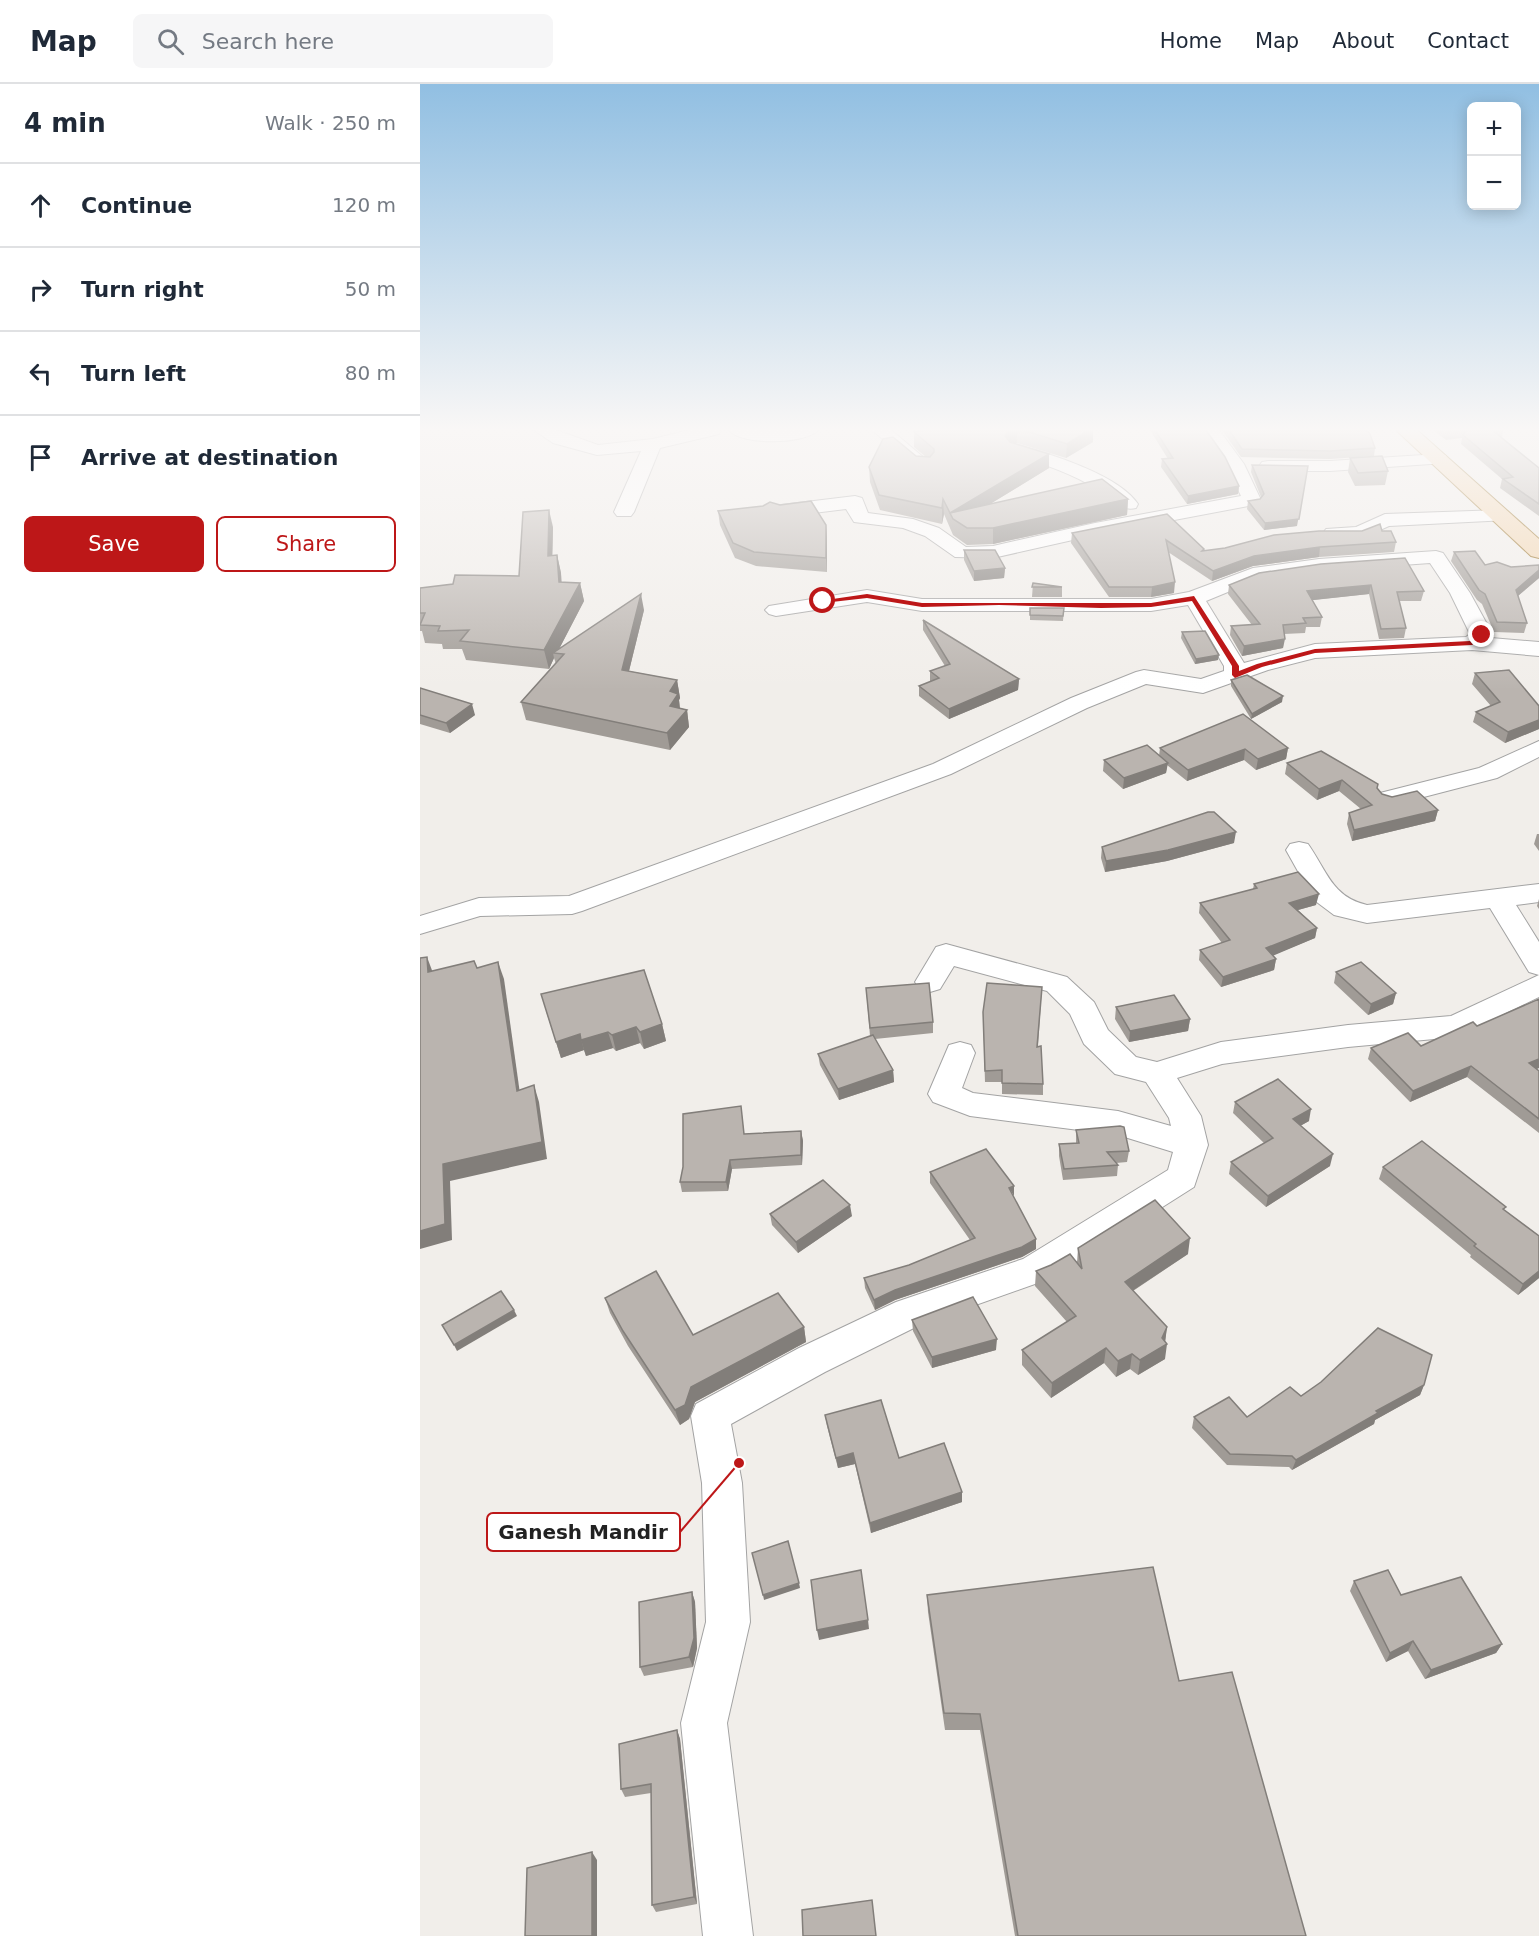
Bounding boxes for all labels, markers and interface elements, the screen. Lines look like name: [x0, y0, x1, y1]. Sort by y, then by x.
search box: [133, 14, 553, 68]
text: Map: [30, 25, 97, 58]
icon: search: [154, 25, 187, 58]
text: Search here: [202, 29, 334, 54]
text: Home: [1160, 29, 1222, 53]
text: Map: [1255, 29, 1299, 53]
text: About: [1332, 29, 1394, 53]
text: Contact: [1427, 29, 1509, 53]
map controls: [1467, 102, 1521, 210]
button: +: [1467, 102, 1521, 156]
text: 4 min: [24, 108, 106, 138]
text: Walk · 250 m: [265, 111, 396, 135]
button: −: [1467, 156, 1521, 210]
icon: ahead: [24, 189, 57, 222]
text: Continue: [81, 193, 192, 218]
text: 120 m: [332, 193, 396, 217]
icon: right: [24, 273, 57, 306]
text: Turn right: [81, 277, 204, 302]
text: 50 m: [345, 277, 396, 301]
icon: left: [24, 357, 57, 390]
text: Turn left: [81, 361, 186, 386]
text: 80 m: [345, 361, 396, 385]
icon: arrive: [24, 441, 57, 474]
text: Arrive at destination: [81, 445, 338, 470]
button: Save: [24, 516, 204, 572]
button: Share: [216, 516, 396, 572]
route start: [809, 587, 835, 613]
route end: [1468, 621, 1494, 647]
callout: Ganesh Mandir: [487, 1513, 680, 1551]
text: Ganesh Mandir: [498, 1520, 668, 1544]

